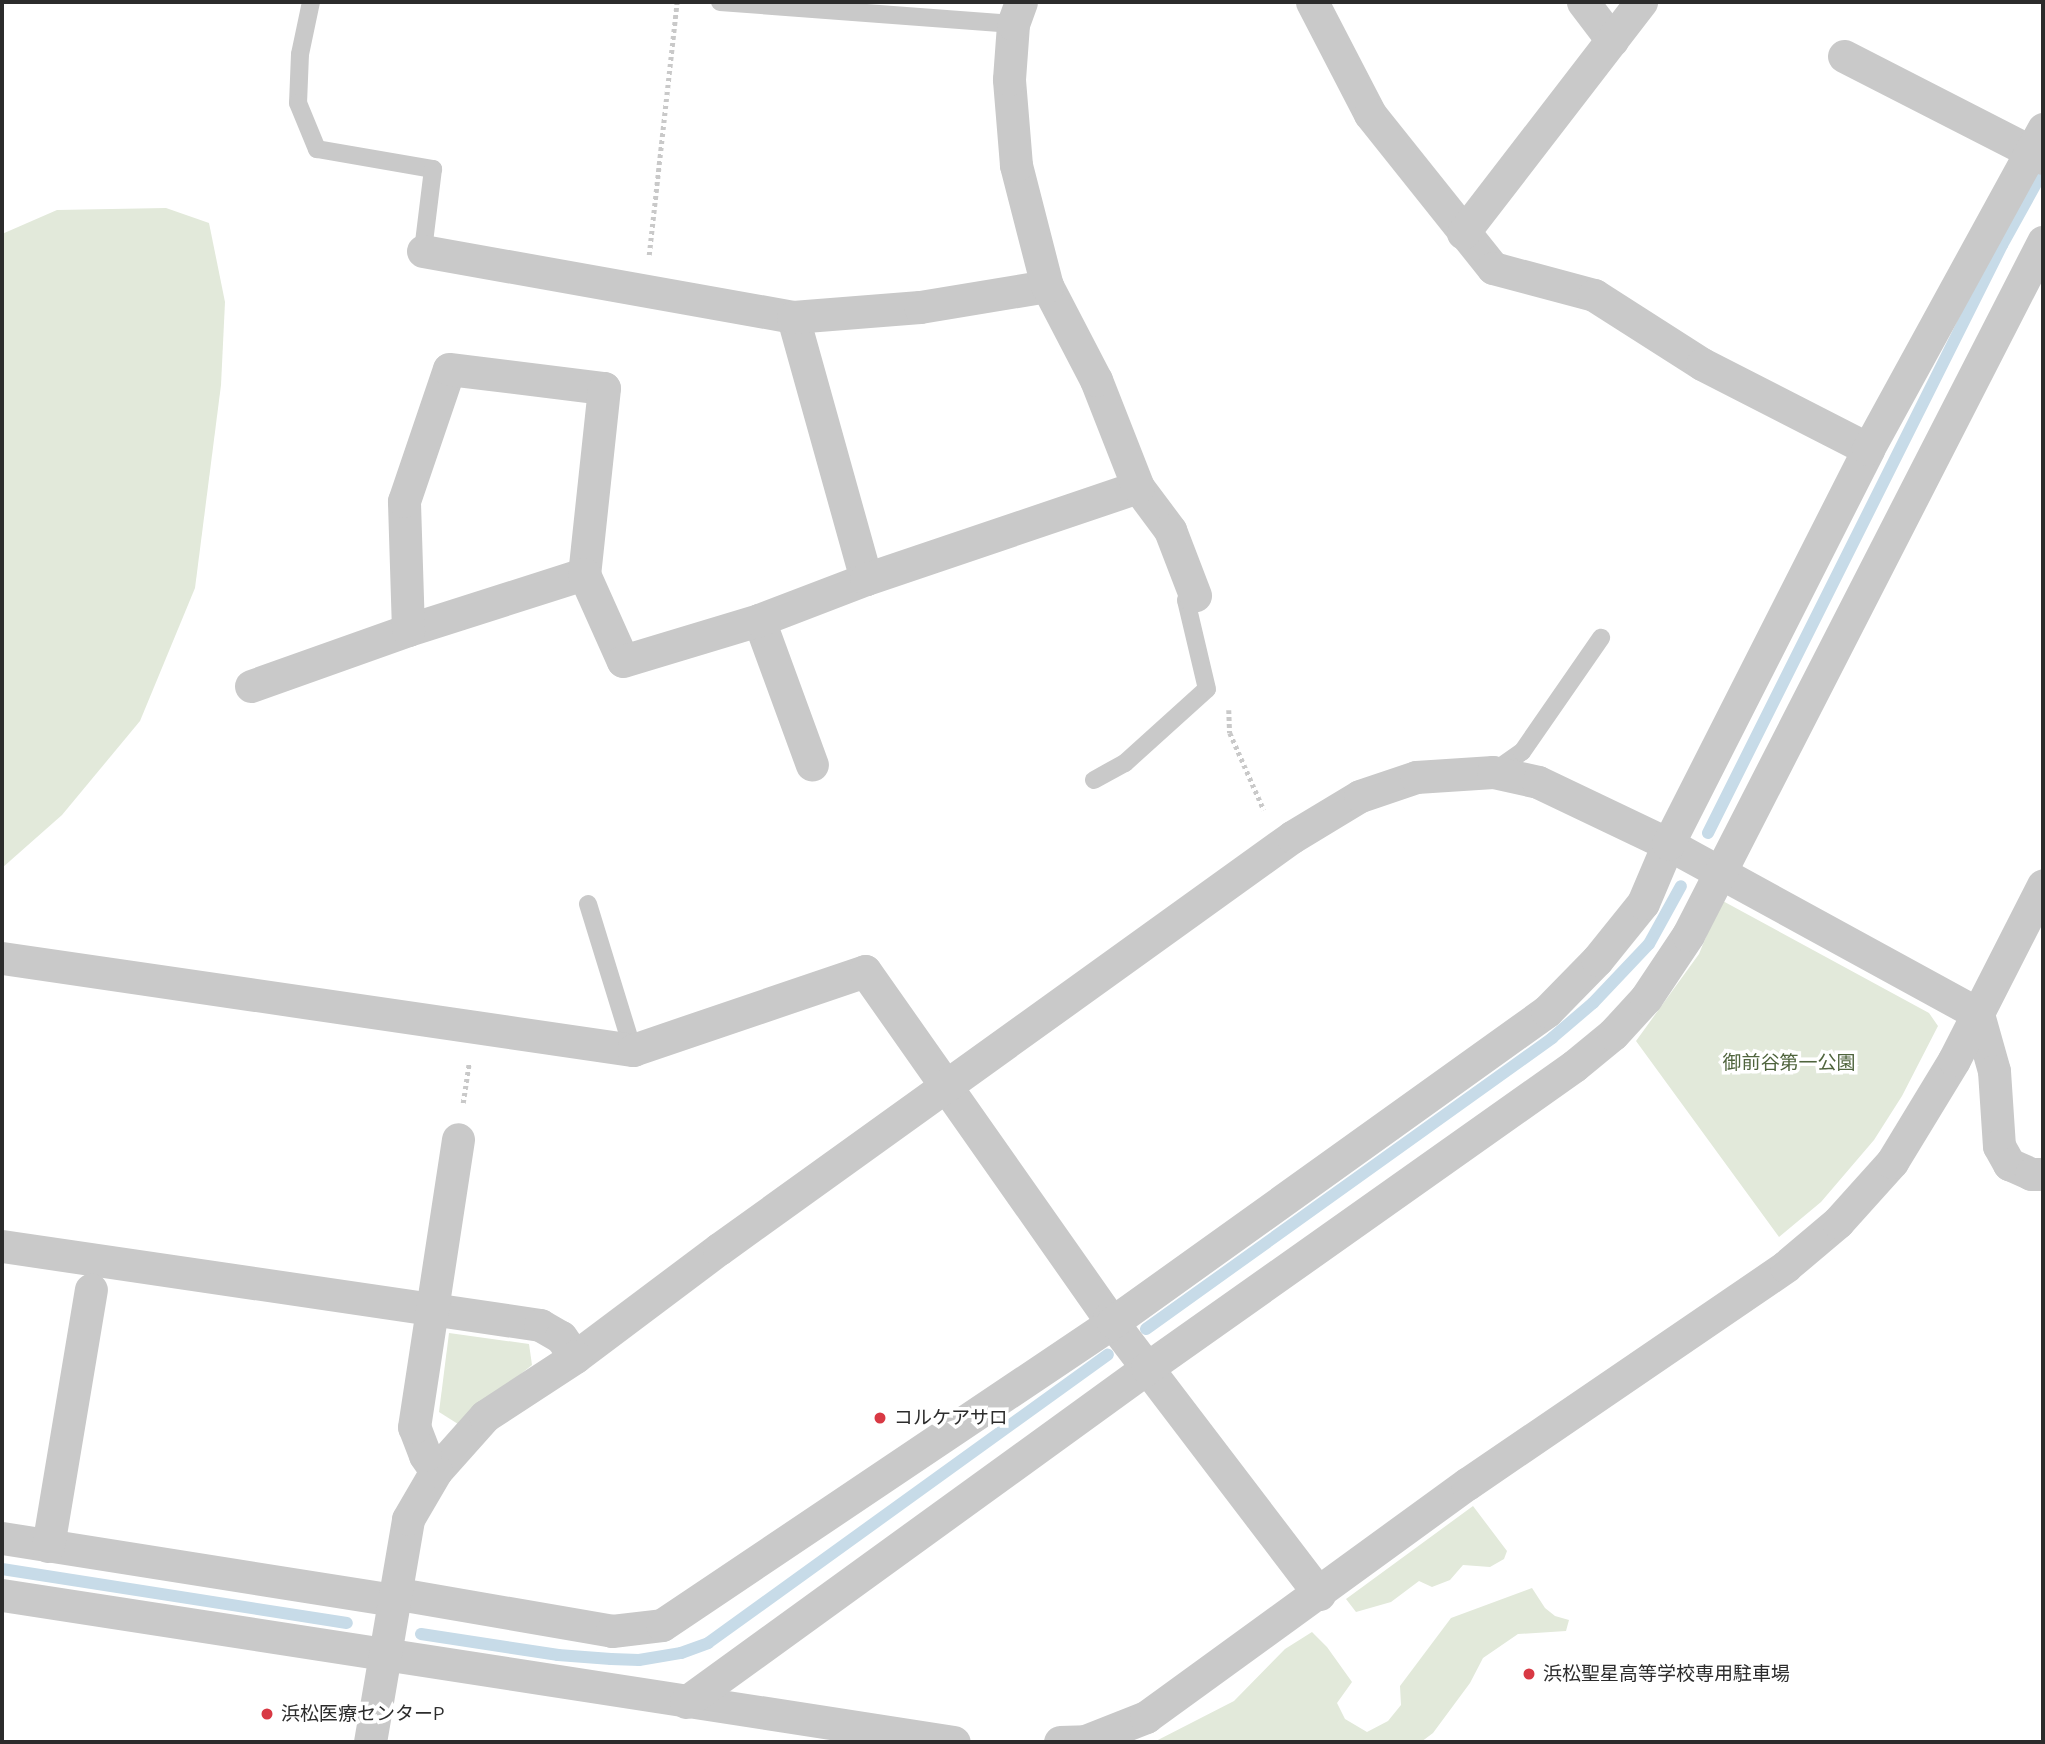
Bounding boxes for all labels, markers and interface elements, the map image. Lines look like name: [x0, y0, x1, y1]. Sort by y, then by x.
park label: 御前谷第一公園: [1723, 1052, 1855, 1074]
place label: コルケアサロ: [894, 1407, 1008, 1429]
marker: コルケアサロ: [872, 1410, 888, 1426]
place label: 浜松聖星高等学校専用駐車場: [1543, 1663, 1790, 1685]
marker: 浜松聖星高等学校専用駐車場: [1521, 1666, 1537, 1682]
place label: 浜松医療センターP: [281, 1703, 444, 1725]
marker: 浜松医療センターP: [259, 1706, 275, 1722]

